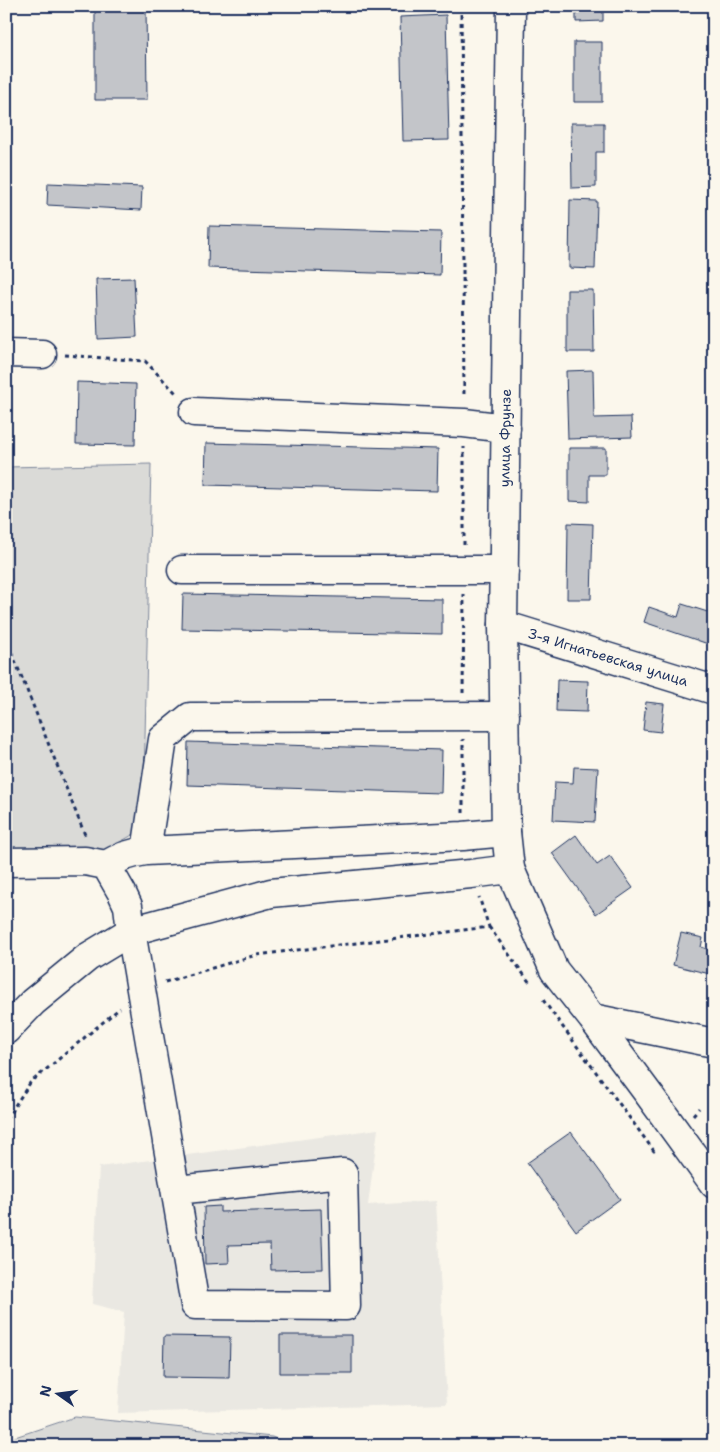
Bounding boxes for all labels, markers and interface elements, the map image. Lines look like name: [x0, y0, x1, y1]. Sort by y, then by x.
street label: улица Фрунзе: [495, 389, 515, 487]
street label: 3-я Игнатьевская улица: [526, 624, 691, 690]
north arrow: [32, 1370, 82, 1420]
text: N: [35, 1383, 55, 1398]

